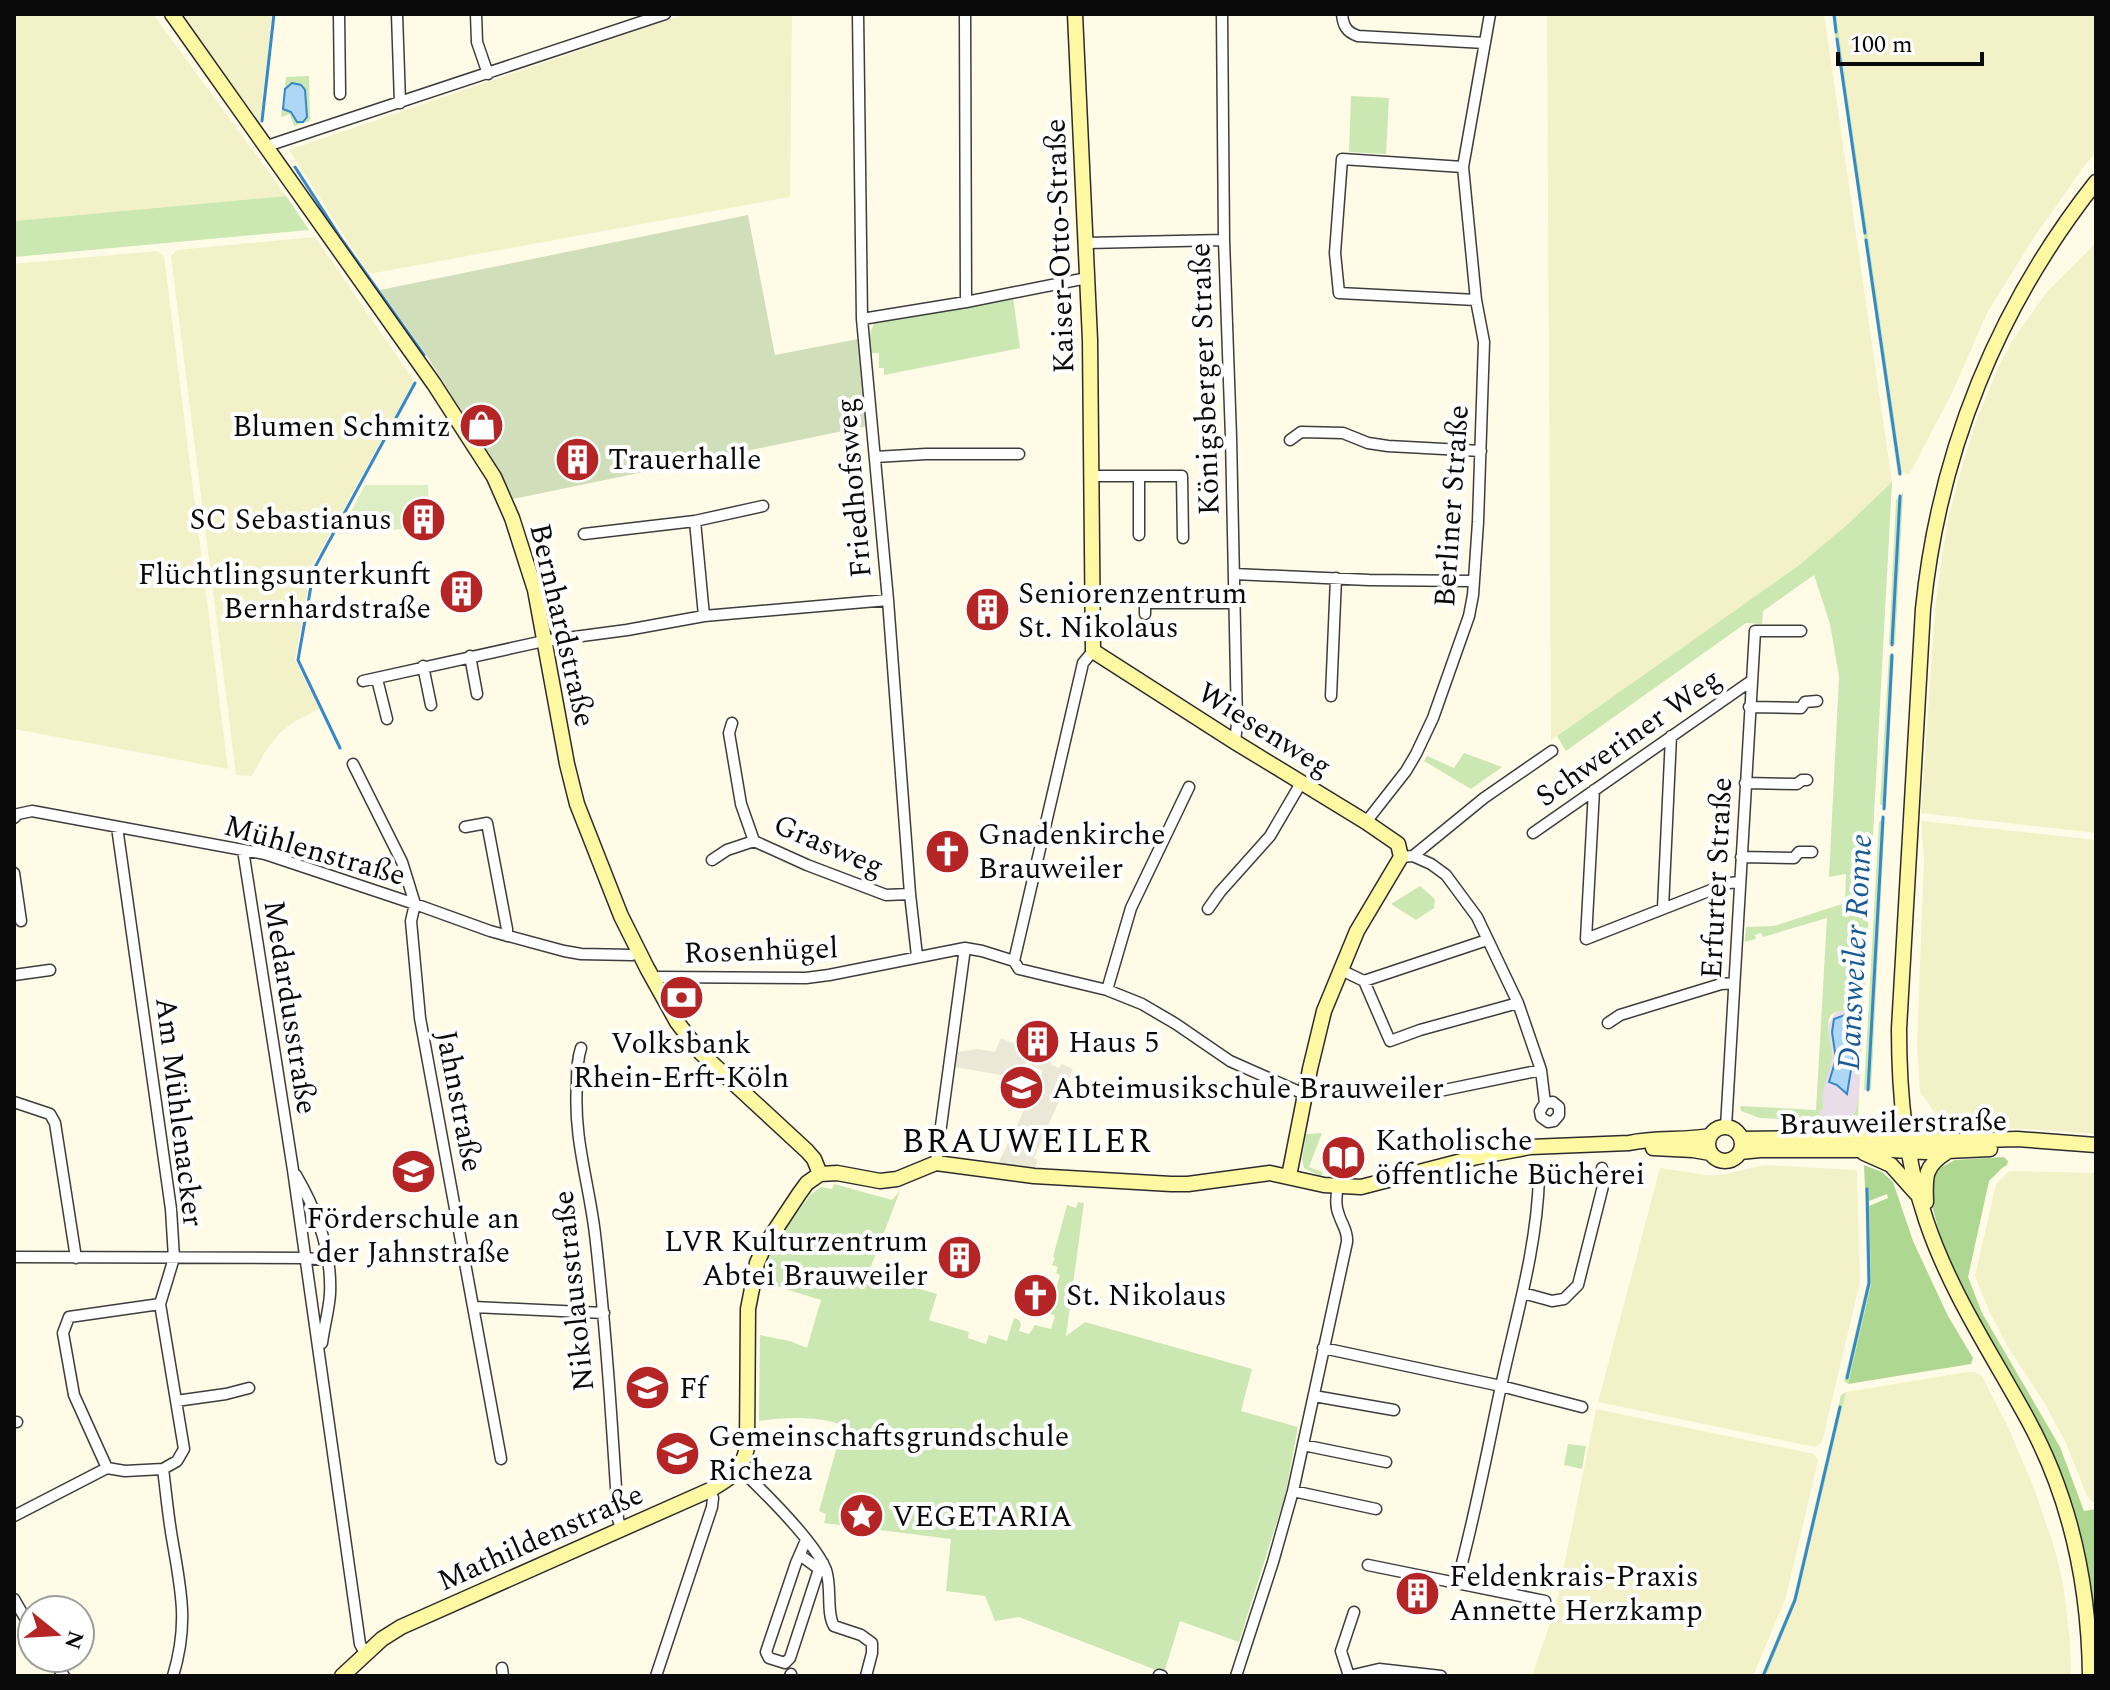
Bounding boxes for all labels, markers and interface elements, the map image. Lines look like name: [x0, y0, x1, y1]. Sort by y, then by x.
scale bar: [1838, 16, 1982, 66]
text: 100 m: [1850, 27, 1913, 63]
street label: Kaiser-Otto-Straße: [1033, 118, 1087, 374]
street label: Königsberger Straße: [1177, 242, 1233, 516]
street label: Friedhofsweg: [823, 396, 885, 580]
shop icon: Blumen Schmitz: [458, 402, 506, 450]
street label: Berliner Straße: [1422, 403, 1482, 609]
place label: Blumen Schmitz: [232, 404, 451, 450]
building icon: Trauerhalle: [553, 435, 601, 483]
place label: Trauerhalle: [608, 437, 761, 483]
building icon: SC Sebastianus: [399, 495, 447, 543]
place label: SC Sebastianus: [190, 497, 392, 543]
street label: Bernhardstraße: [516, 519, 608, 732]
place label: Flüchtlingsunterkunft Bernhardstraße: [138, 552, 431, 632]
building icon: Flüchtlingsunterkunft Bernhardstraße: [438, 567, 486, 615]
place label: Seniorenzentrum St. Nikolaus: [1018, 571, 1247, 651]
building icon: Seniorenzentrum St. Nikolaus: [963, 586, 1011, 634]
street label: Schweriner Weg: [1526, 657, 1731, 819]
street label: Wiesenweg: [1188, 670, 1341, 789]
street label: Erfurter Straße: [1689, 776, 1745, 980]
street label: Grasweg: [766, 802, 891, 890]
street label: Mühlenstraße: [219, 803, 411, 899]
place label: Gnadenkirche Brauweiler: [978, 812, 1166, 892]
church icon: Gnadenkirche Brauweiler: [923, 827, 971, 875]
water label: Dansweiler Ronne: [1825, 833, 1886, 1072]
street label: Medardusstraße: [250, 897, 330, 1117]
street label: Rosenhügel: [683, 925, 839, 977]
bank icon: Volksbank Rhein-Erft-Köln: [657, 973, 705, 1021]
street label: Am Mühlenacker: [142, 995, 216, 1230]
building icon: Haus 5: [1013, 1018, 1061, 1066]
place label: Haus 5: [1068, 1020, 1159, 1066]
place label: Volksbank Rhein-Erft-Köln: [573, 1021, 789, 1101]
street label: Jahnstraße: [423, 1026, 495, 1176]
school or university icon: Abteimusikschule Brauweiler: [997, 1064, 1045, 1112]
place label: Abteimusikschule Brauweiler: [1052, 1066, 1444, 1112]
street label: Brauweilerstraße: [1778, 1098, 2008, 1148]
district label: BRAUWEILER: [901, 1116, 1153, 1168]
place label: Katholische öffentliche Bücherei: [1375, 1118, 1645, 1198]
library icon: Katholische öffentliche Bücherei: [1320, 1133, 1368, 1181]
school or university icon: Förderschule an der Jahnstraße: [389, 1148, 437, 1196]
street label: Nikolausstraße: [541, 1188, 607, 1394]
place label: Förderschule an der Jahnstraße: [306, 1196, 520, 1276]
place label: LVR Kulturzentrum Abtei Brauweiler: [664, 1219, 928, 1299]
building icon: LVR Kulturzentrum Abtei Brauweiler: [935, 1234, 983, 1282]
church icon: St. Nikolaus: [1011, 1271, 1059, 1319]
place label: St. Nikolaus: [1066, 1273, 1227, 1319]
school or university icon: Ff: [624, 1364, 672, 1412]
place label: Ff: [679, 1366, 710, 1412]
place label: Gemeinschaftsgrundschule Richeza: [708, 1414, 1069, 1494]
school or university icon: Gemeinschaftsgrundschule Richeza: [653, 1429, 701, 1477]
street label: Mathildenstraße: [430, 1472, 651, 1604]
place icon: VEGETARIA: [837, 1492, 885, 1540]
place label: VEGETARIA: [892, 1494, 1072, 1540]
place label: Feldenkrais-Praxis Annette Herzkamp: [1449, 1554, 1703, 1634]
building icon: Feldenkrais-Praxis Annette Herzkamp: [1394, 1569, 1442, 1617]
north arrow: [16, 1594, 96, 1674]
text: N: [55, 1626, 92, 1653]

